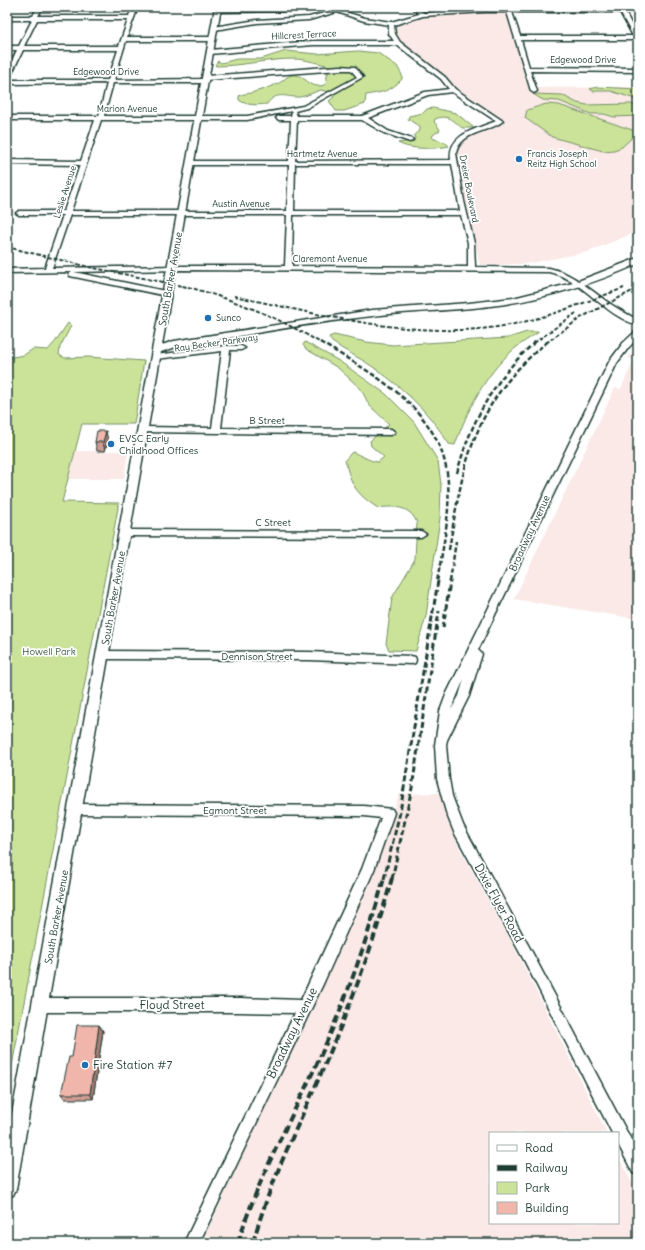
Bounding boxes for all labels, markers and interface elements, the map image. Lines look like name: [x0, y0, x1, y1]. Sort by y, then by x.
street label: Hillcrest Terrace: [271, 27, 337, 42]
street label: Edgewood Drive: [550, 54, 616, 65]
street label: Edgewood Drive: [73, 66, 139, 77]
street label: Marion Avenue: [97, 103, 157, 114]
street label: Hartmetz Avenue: [287, 148, 357, 159]
place label: Francis Joseph Reitz High School: [527, 148, 597, 169]
street label: Dreier Boulevard: [458, 154, 481, 224]
marker: Francis Joseph Reitz High School: [514, 154, 524, 164]
street label: Leslie Avenue: [51, 164, 78, 220]
street label: Austin Avenue: [212, 198, 270, 209]
street label: South Barker Avenue: [156, 231, 185, 327]
street label: Claremont Avenue: [293, 253, 368, 264]
place label: Sunco: [216, 312, 241, 323]
marker: Sunco: [203, 313, 213, 323]
street label: Ray Becker Parkway: [173, 331, 258, 354]
street label: B Street: [249, 414, 285, 427]
place label: EVSC Early Childhood Offices: [119, 432, 199, 457]
marker: EVSC Early Childhood Offices: [106, 439, 116, 449]
street label: Broadway Avenue: [506, 493, 553, 573]
street label: C Street: [255, 516, 291, 529]
street label: South Barker Avenue: [99, 550, 128, 646]
park label: Howell Park: [22, 645, 76, 658]
street label: Dennison Street: [221, 650, 293, 663]
street label: Egmont Street: [203, 804, 268, 817]
street label: Dixie Flyer Road: [472, 861, 527, 945]
street label: South Barker Avenue: [42, 869, 71, 965]
street label: Broadway Avenue: [263, 985, 320, 1081]
street label: Floyd Street: [140, 997, 204, 1012]
place label: Fire Station #7: [93, 1057, 172, 1072]
marker: Fire Station #7: [80, 1060, 90, 1070]
legend: [489, 1132, 619, 1224]
text: Road: [525, 1140, 553, 1155]
text: Railway: [525, 1160, 568, 1175]
text: Park: [525, 1180, 550, 1195]
text: Building: [525, 1200, 569, 1215]

